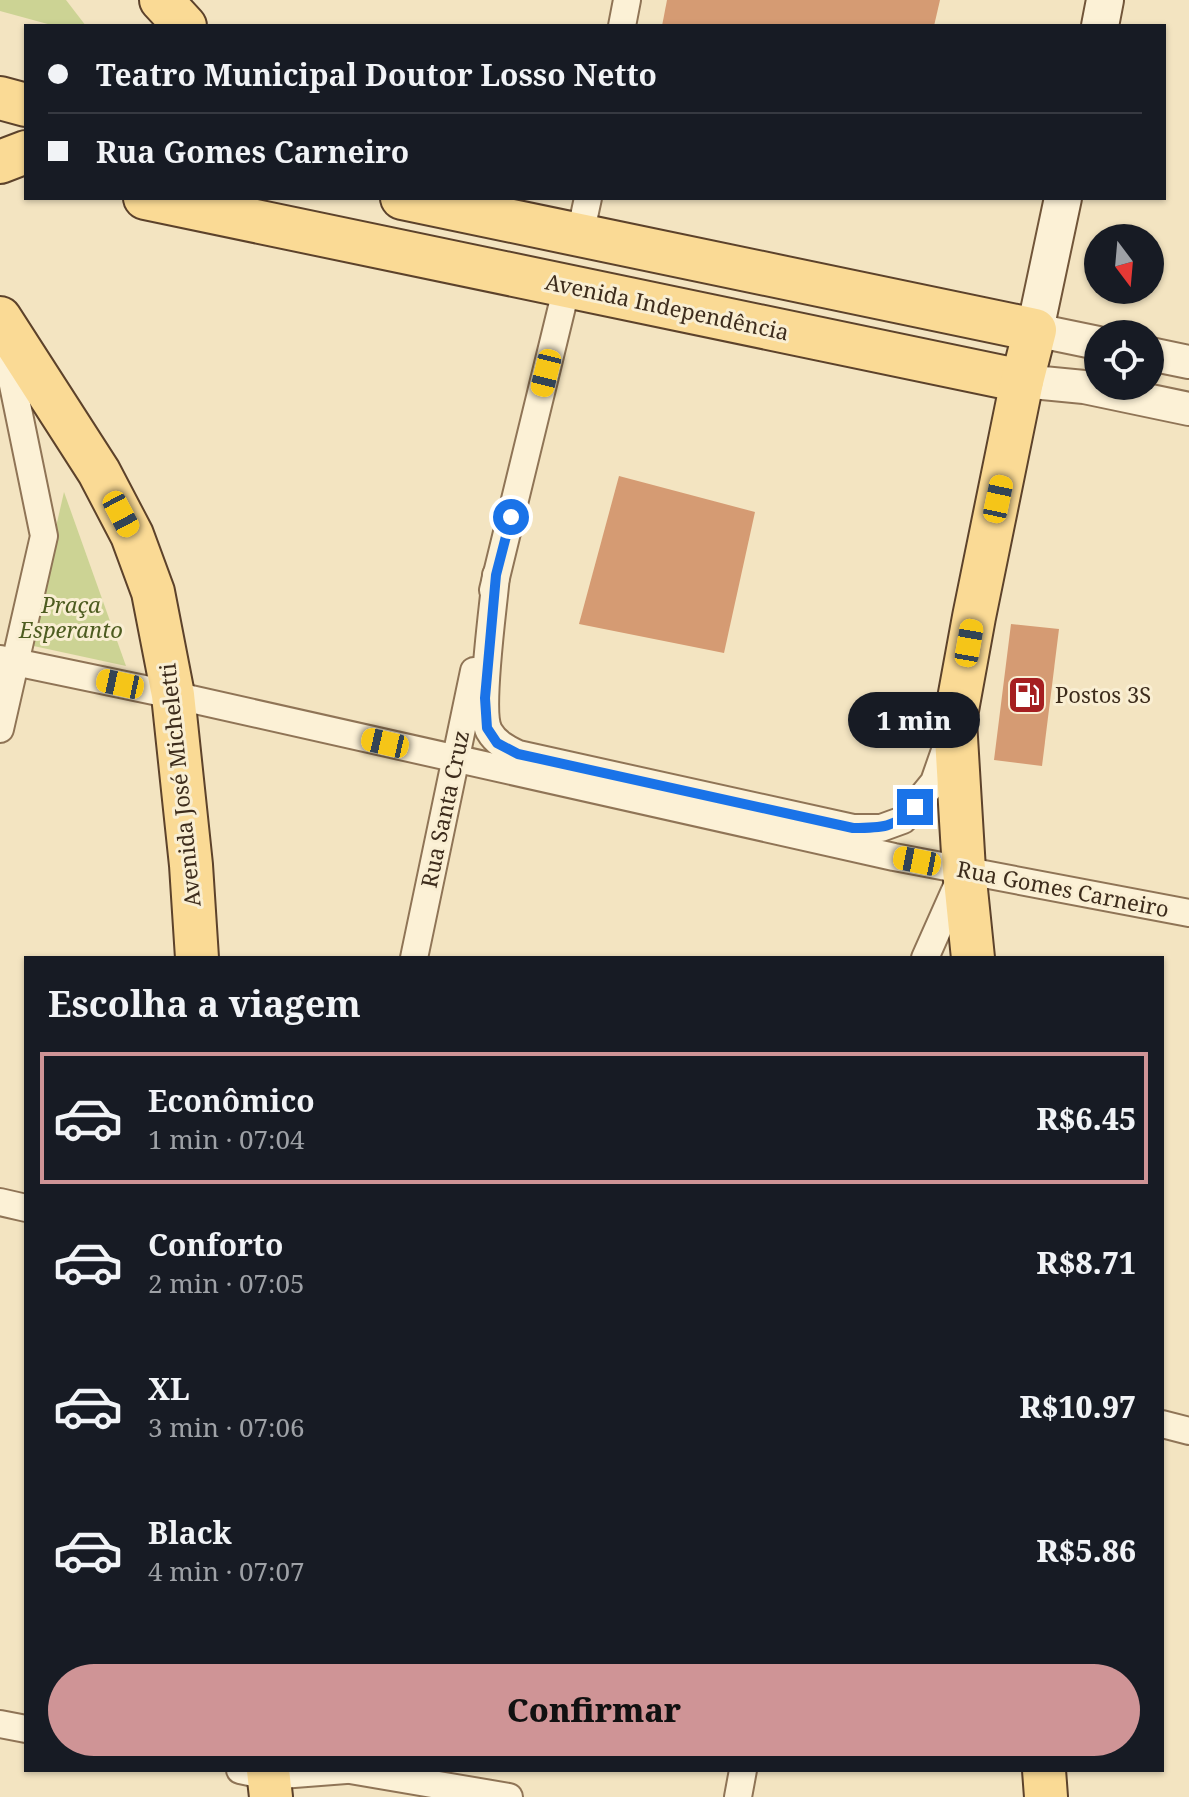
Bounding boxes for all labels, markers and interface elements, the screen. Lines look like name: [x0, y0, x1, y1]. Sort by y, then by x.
text: Teatro Municipal Doutor Losso Netto: [96, 54, 657, 95]
text: Rua Gomes Carneiro: [96, 131, 409, 172]
north arrow: [1084, 224, 1164, 304]
map controls: [1084, 224, 1164, 400]
street label: Avenida Independência: [543, 266, 792, 347]
button: locate: [1084, 320, 1164, 400]
car: [529, 347, 563, 399]
car: [981, 473, 1015, 525]
car: [99, 487, 143, 541]
route start: [493, 499, 529, 535]
park label: Praça Esperanto: [18, 589, 123, 644]
car: [953, 617, 985, 669]
street label: Avenida José Micheletti: [151, 662, 207, 908]
car: [94, 667, 146, 701]
fuel station icon: Postos 3S: [1006, 674, 1048, 716]
place label: Postos 3S: [1055, 679, 1151, 709]
callout: 1 min: [849, 691, 981, 747]
text: 1 min: [877, 702, 951, 738]
car: [359, 726, 411, 760]
street label: Rua Santa Cruz: [413, 727, 475, 890]
route end: [897, 789, 933, 825]
car: [891, 845, 943, 877]
street label: Rua Gomes Carneiro: [955, 853, 1172, 923]
text: Escolha a viagem: [48, 979, 361, 1028]
text: Econômico: [148, 1080, 315, 1121]
icon: car: [52, 1082, 124, 1154]
text: R$6.45: [1037, 1098, 1136, 1139]
text: 1 min · 07:04: [148, 1121, 305, 1157]
text: Conforto: [148, 1224, 283, 1265]
icon: car: [52, 1226, 124, 1298]
text: R$8.71: [1037, 1242, 1136, 1283]
text: 2 min · 07:05: [148, 1265, 305, 1301]
text: XL: [148, 1368, 190, 1409]
icon: car: [52, 1370, 124, 1442]
text: R$10.97: [1020, 1386, 1136, 1427]
text: 3 min · 07:06: [148, 1409, 305, 1445]
text: Black: [148, 1512, 232, 1553]
icon: car: [52, 1514, 124, 1586]
text: R$5.86: [1037, 1530, 1136, 1571]
text: 4 min · 07:07: [148, 1553, 305, 1589]
button: Confirmar: [48, 1664, 1140, 1756]

